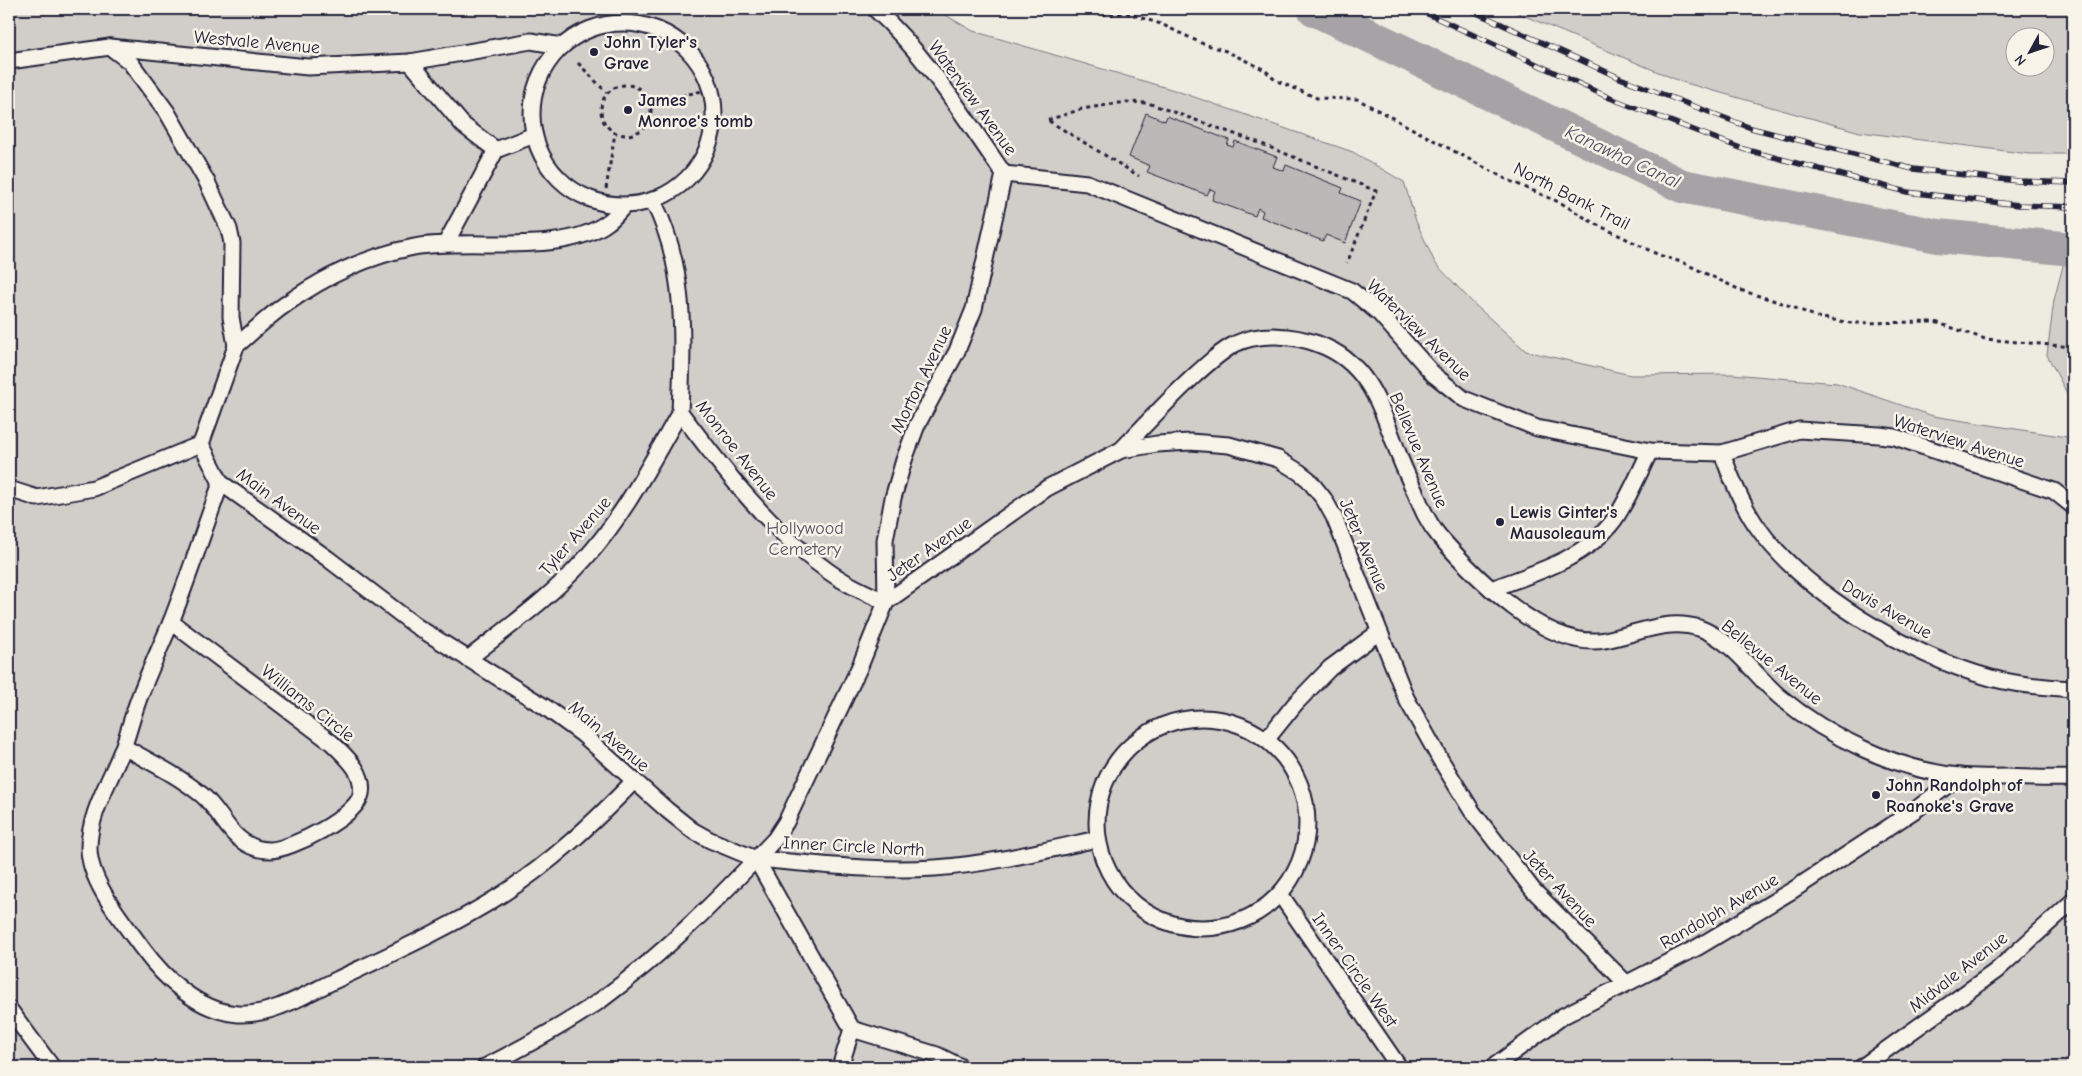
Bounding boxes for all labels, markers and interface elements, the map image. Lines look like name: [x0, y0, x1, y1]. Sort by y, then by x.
street label: Westvale Avenue: [193, 27, 321, 58]
north arrow: [2004, 28, 2054, 78]
place label: John Tyler's Grave: [604, 32, 697, 74]
street label: Waterview Avenue: [924, 37, 1021, 160]
marker: John Tyler's Grave: [588, 46, 600, 58]
text: N: [2011, 51, 2030, 69]
place label: James Monroe's tomb: [638, 90, 753, 132]
marker: James Monroe's tomb: [622, 104, 634, 116]
water label: Kanawha Canal: [1562, 121, 1684, 193]
street label: North Bank Trail: [1510, 158, 1634, 235]
street label: Waterview Avenue: [1362, 275, 1475, 385]
street label: Morton Avenue: [886, 322, 956, 436]
street label: Bellevue Avenue: [1385, 389, 1452, 511]
street label: Monroe Avenue: [691, 396, 782, 504]
street label: Waterview Avenue: [1891, 410, 2027, 473]
street label: Main Avenue: [232, 464, 325, 539]
street label: Tyler Avenue: [535, 492, 616, 580]
street label: Jeter Avenue: [1335, 496, 1393, 595]
place label: Lewis Ginter's Mausoleaum: [1510, 502, 1618, 544]
street label: Jeter Avenue: [883, 512, 976, 586]
marker: Lewis Ginter's Mausoleaum: [1494, 516, 1506, 528]
park label: Hollywood Cemetery: [766, 518, 844, 560]
street label: Davis Avenue: [1838, 575, 1936, 644]
street label: Bellevue Avenue: [1717, 615, 1826, 709]
street label: Williams Circle: [257, 660, 359, 746]
street label: Main Avenue: [564, 696, 653, 776]
place label: John Randolph of Roanoke's Grave: [1886, 775, 2023, 817]
marker: John Randolph of Roanoke's Grave: [1870, 789, 1882, 801]
street label: Inner Circle North: [783, 832, 925, 861]
street label: Jeter Avenue: [1518, 845, 1601, 932]
street label: Randolph Avenue: [1656, 869, 1782, 954]
street label: Inner Circle West: [1307, 909, 1402, 1032]
street label: Midvale Avenue: [1905, 928, 2012, 1017]

